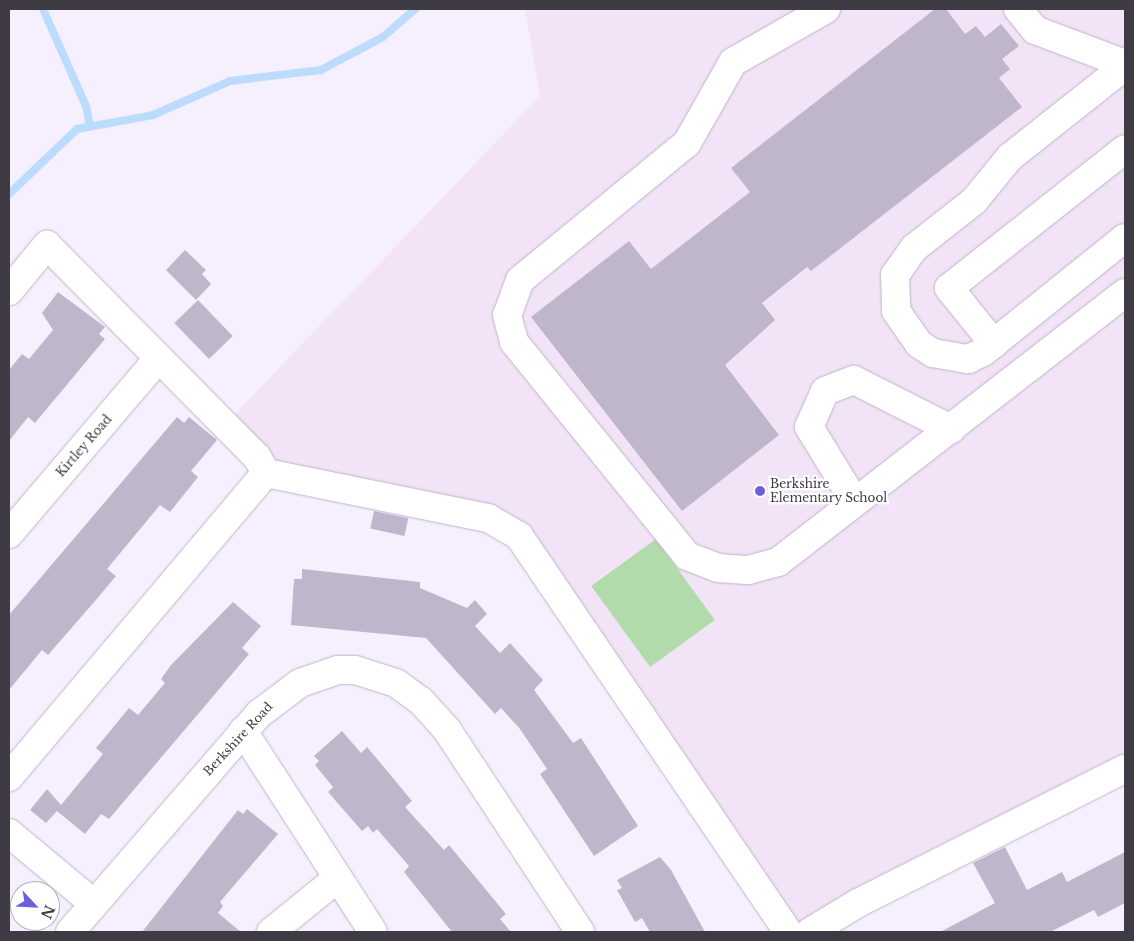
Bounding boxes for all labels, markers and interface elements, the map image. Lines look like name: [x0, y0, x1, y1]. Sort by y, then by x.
street label: Kirtley Road: [53, 412, 115, 480]
place label: Berkshire Elementary School: [770, 477, 888, 505]
marker: Berkshire Elementary School: [754, 485, 766, 497]
street label: Berkshire Road: [200, 699, 276, 779]
north arrow: [10, 881, 60, 931]
text: N: [37, 902, 59, 922]

